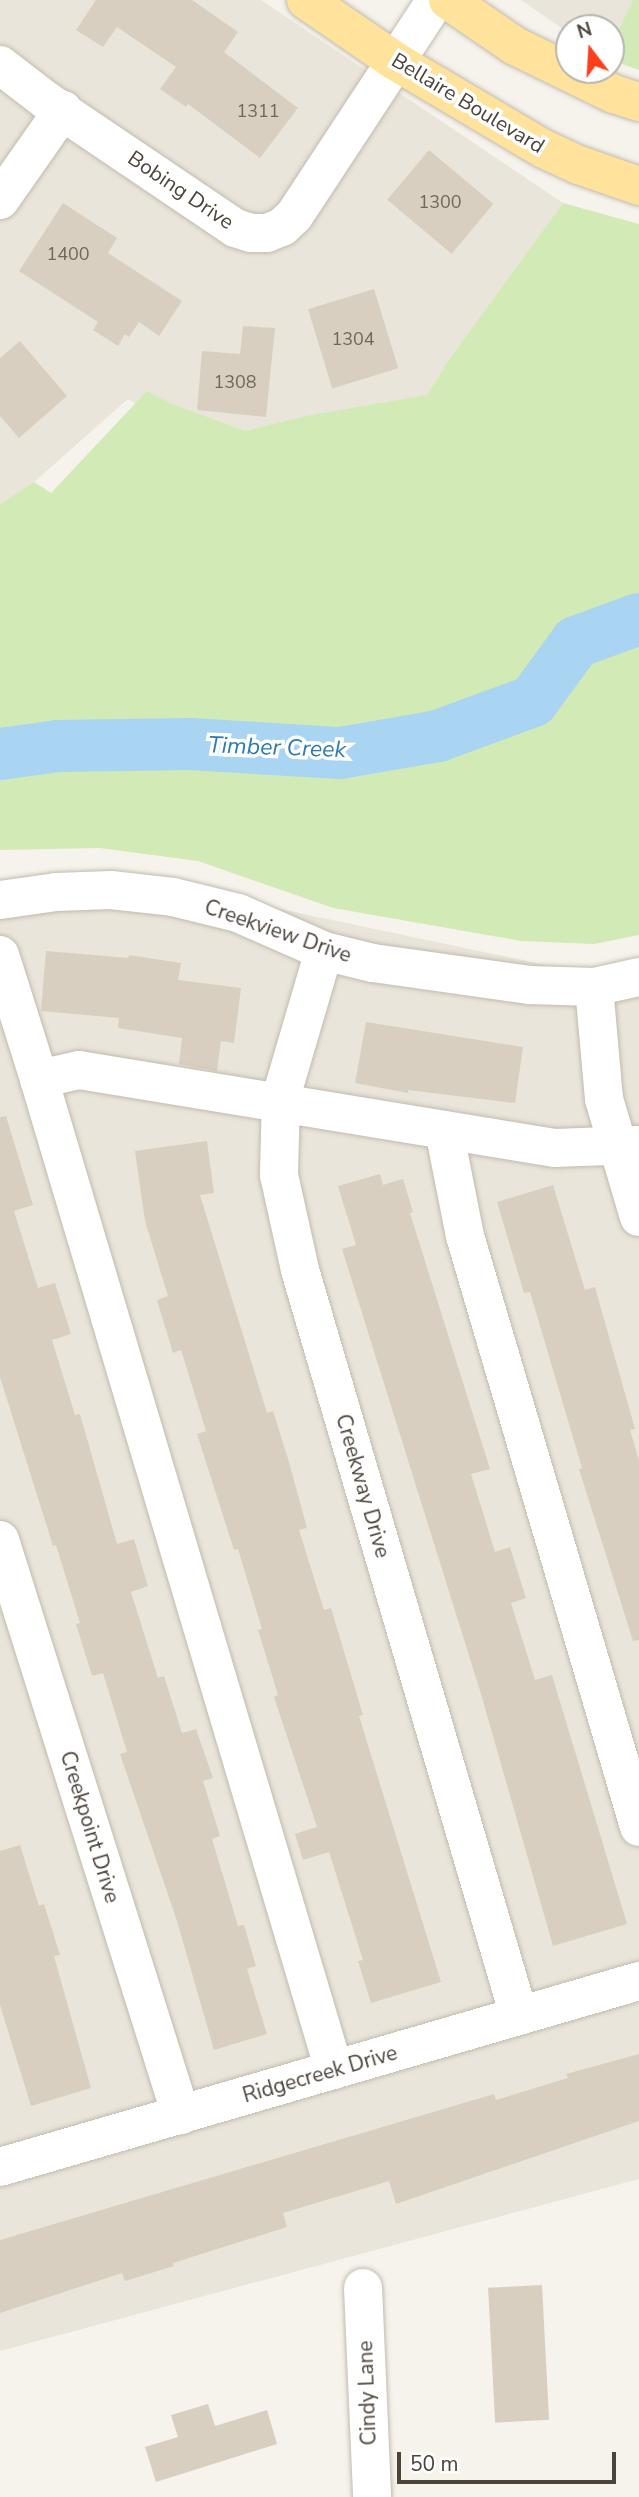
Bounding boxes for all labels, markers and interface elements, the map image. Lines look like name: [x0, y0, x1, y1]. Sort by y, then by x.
north arrow: [555, 14, 625, 84]
text: N: [574, 16, 595, 45]
street label: Bellaire Boulevard: [387, 47, 549, 159]
house number: 1311: [236, 100, 280, 122]
street label: Bobing Drive: [123, 145, 239, 235]
house number: 1300: [418, 191, 462, 213]
house number: 1400: [46, 243, 90, 265]
house number: 1304: [331, 328, 375, 350]
house number: 1308: [213, 371, 257, 393]
water label: Timber Creek: [207, 732, 347, 764]
street label: Creekview Drive: [201, 894, 355, 968]
street label: Creekway Drive: [330, 1411, 396, 1561]
street label: Creekpoint Drive: [55, 1748, 125, 1906]
street label: Ridgecreek Drive: [240, 2040, 400, 2108]
street label: Cindy Lane: [353, 2340, 381, 2446]
scale bar: [401, 2438, 620, 2482]
text: 50 m: [410, 2450, 459, 2478]

